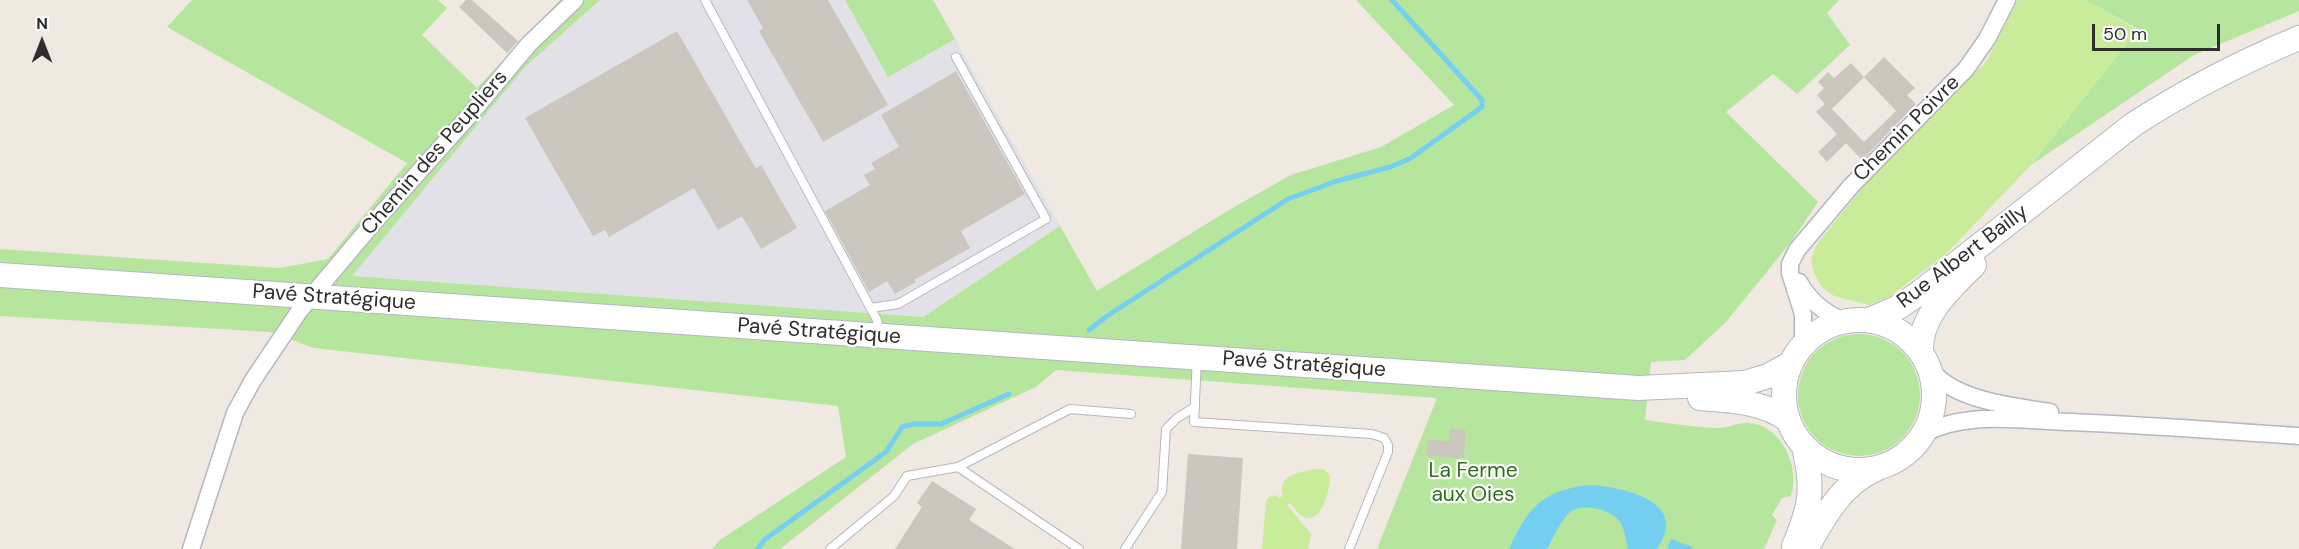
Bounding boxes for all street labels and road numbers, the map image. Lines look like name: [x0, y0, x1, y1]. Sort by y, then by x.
street label: Chemin des Peupliers: [357, 65, 513, 241]
street label: Chemin Poivre: [1849, 71, 1965, 187]
street label: Rue Albert Bailly: [1893, 200, 2033, 314]
street label: Pavé Stratégique: [251, 280, 417, 316]
street label: Pavé Stratégique: [736, 314, 902, 350]
street label: Pavé Stratégique: [1221, 347, 1387, 383]

